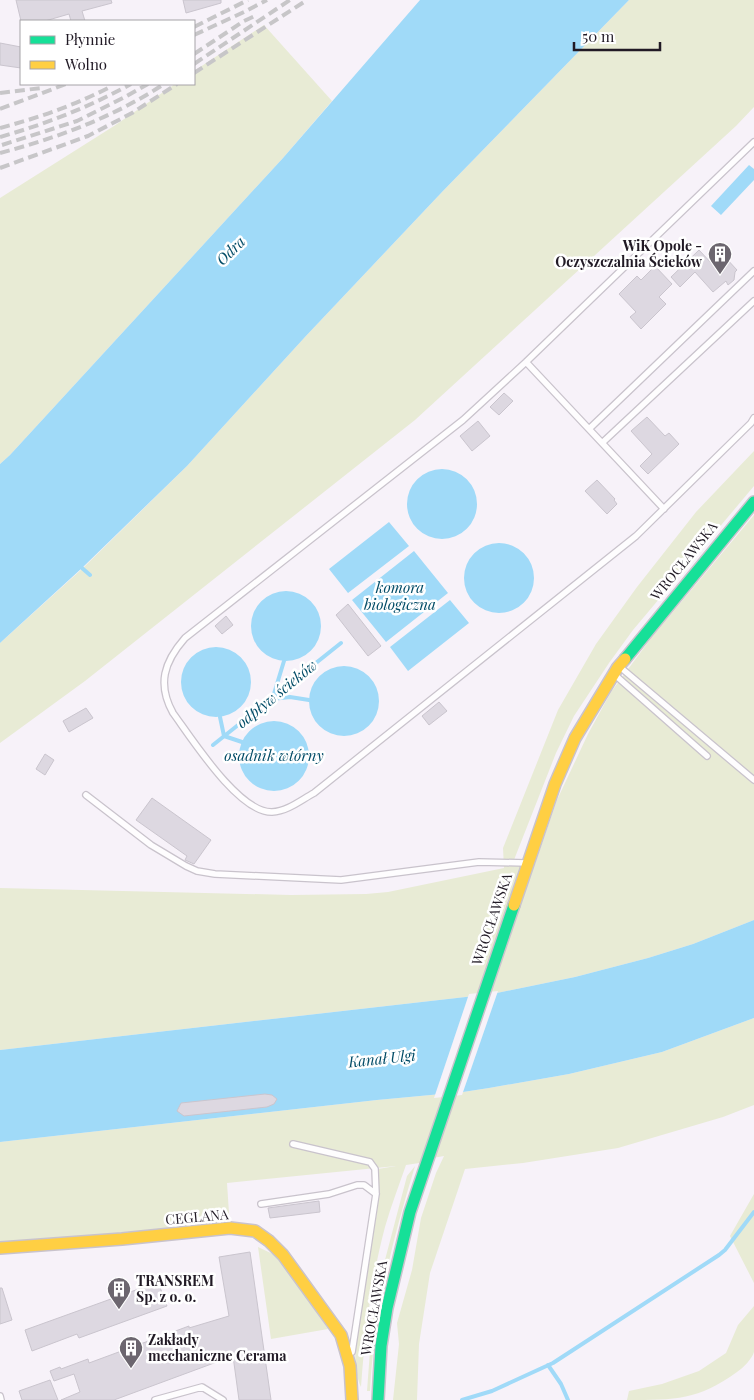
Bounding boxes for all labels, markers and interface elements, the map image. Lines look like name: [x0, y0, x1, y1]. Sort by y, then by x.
legend: [20, 20, 195, 85]
scale bar: [574, 20, 660, 52]
text: 50 m: [582, 26, 615, 46]
text: Płynnie: [65, 29, 115, 49]
text: Wolno: [64, 54, 107, 74]
water label: Odra: [212, 231, 249, 269]
place label: WiK Opole - Oczyszczalnia Ścieków: [555, 236, 703, 271]
building icon: WiK Opole - Oczyszczalnia Ścieków: [707, 241, 733, 275]
street label: WROCŁAWSKA: [645, 517, 721, 605]
water label: komora biologiczna: [363, 577, 436, 614]
water label: odpływ ścieków: [232, 655, 321, 732]
water label: osadnik wtórny: [224, 745, 324, 765]
street label: WROCŁAWSKA: [467, 870, 516, 968]
water label: Kanał Ulgi: [346, 1044, 417, 1072]
street label: CEGLANA: [165, 1204, 230, 1229]
street label: WROCŁAWSKA: [356, 1259, 391, 1358]
place label: TRANSREM Sp. z o. o.: [136, 1271, 214, 1306]
building icon: TRANSREM Sp. z o. o.: [106, 1276, 132, 1310]
place label: Zakłady mechaniczne Cerama: [148, 1330, 287, 1365]
building icon: Zakłady mechaniczne Cerama: [118, 1335, 144, 1369]

